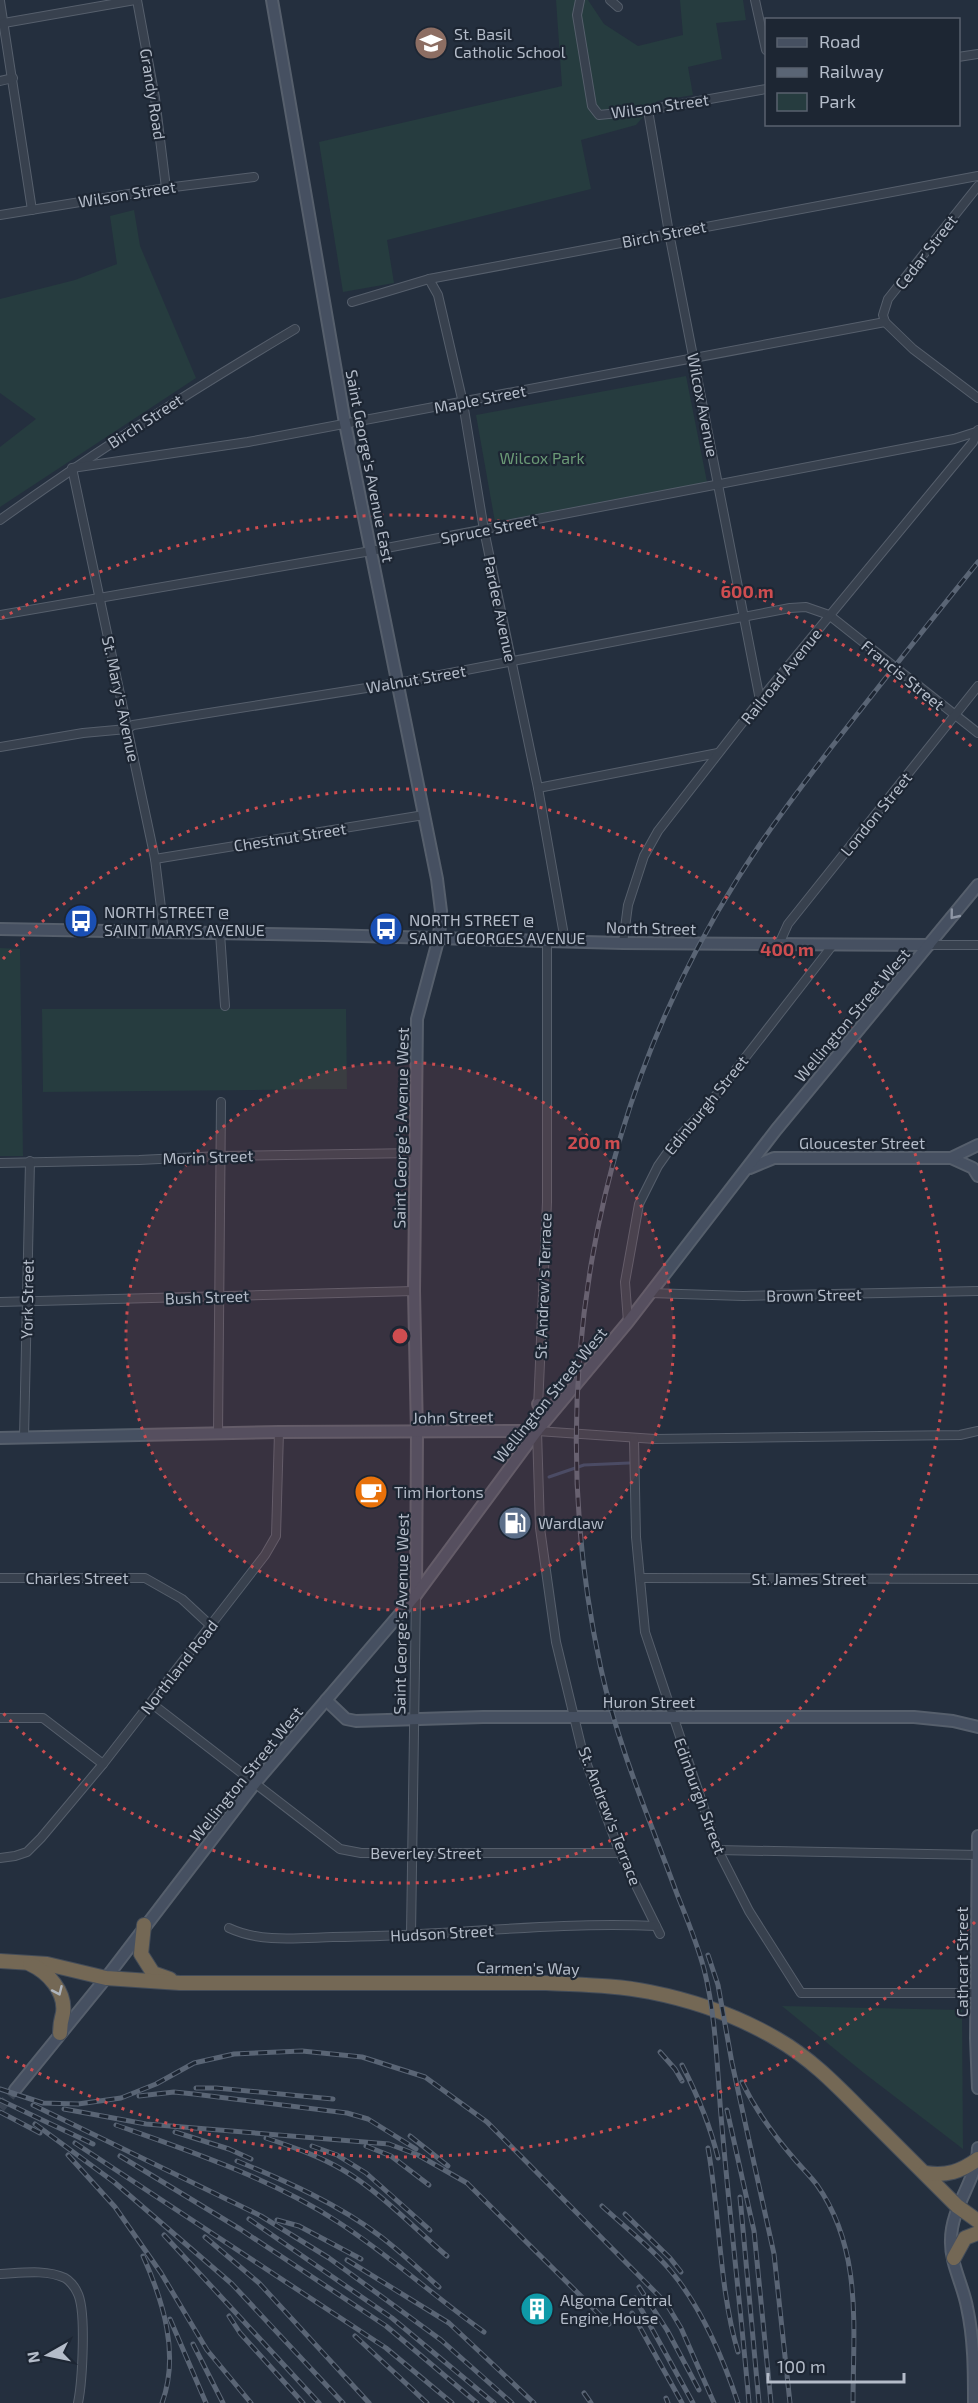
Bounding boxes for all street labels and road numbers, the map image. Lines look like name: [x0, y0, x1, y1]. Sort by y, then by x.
street label: Grandy Road: [137, 47, 170, 141]
street label: Wilson Street: [610, 89, 710, 122]
street label: Wilson Street: [77, 176, 177, 211]
street label: Cedar Street: [890, 210, 961, 293]
street label: Birch Street: [620, 216, 708, 251]
street label: Wilcox Avenue: [684, 351, 723, 459]
street label: Saint George's Avenue East: [342, 368, 399, 564]
street label: Maple Street: [432, 380, 528, 417]
street label: Birch Street: [104, 389, 186, 452]
street label: Spruce Street: [439, 510, 539, 547]
street label: Pardee Avenue: [480, 554, 521, 663]
street label: Railroad Avenue: [736, 624, 825, 727]
street label: St. Mary's Avenue: [99, 634, 144, 764]
street label: Francis Street: [858, 636, 948, 714]
street label: Walnut Street: [364, 660, 467, 697]
street label: London Street: [836, 768, 915, 859]
street label: Chestnut Street: [232, 818, 348, 855]
street label: North Street: [606, 917, 696, 938]
street label: Wellington Street West: [790, 944, 913, 1085]
street label: Saint George's Avenue West: [389, 1027, 412, 1229]
street label: Edinburgh Street: [660, 1051, 751, 1158]
street label: Gloucester Street: [799, 1133, 925, 1152]
street label: Morin Street: [162, 1145, 254, 1168]
street label: St. Andrew's Terrace: [530, 1212, 555, 1360]
street label: York Street: [16, 1259, 37, 1339]
street label: Brown Street: [766, 1284, 862, 1305]
street label: Bush Street: [164, 1286, 250, 1307]
street label: Wellington Street West: [489, 1323, 610, 1466]
street label: John Street: [412, 1406, 494, 1427]
street label: Saint George's Avenue West: [389, 1513, 412, 1715]
street label: Charles Street: [25, 1568, 129, 1587]
street label: St. James Street: [752, 1569, 866, 1588]
street label: Northland Road: [136, 1616, 221, 1718]
street label: Huron Street: [603, 1692, 695, 1711]
street label: Wellington Street West: [185, 1702, 306, 1845]
street label: Edinburgh Street: [671, 1735, 730, 1857]
street label: St. Andrew's Terrace: [575, 1744, 646, 1888]
street label: Beverley Street: [370, 1843, 482, 1862]
street label: Cathcart Street: [952, 1907, 971, 2017]
street label: Hudson Street: [390, 1920, 494, 1945]
street label: Carmen's Way: [476, 1957, 580, 1978]

